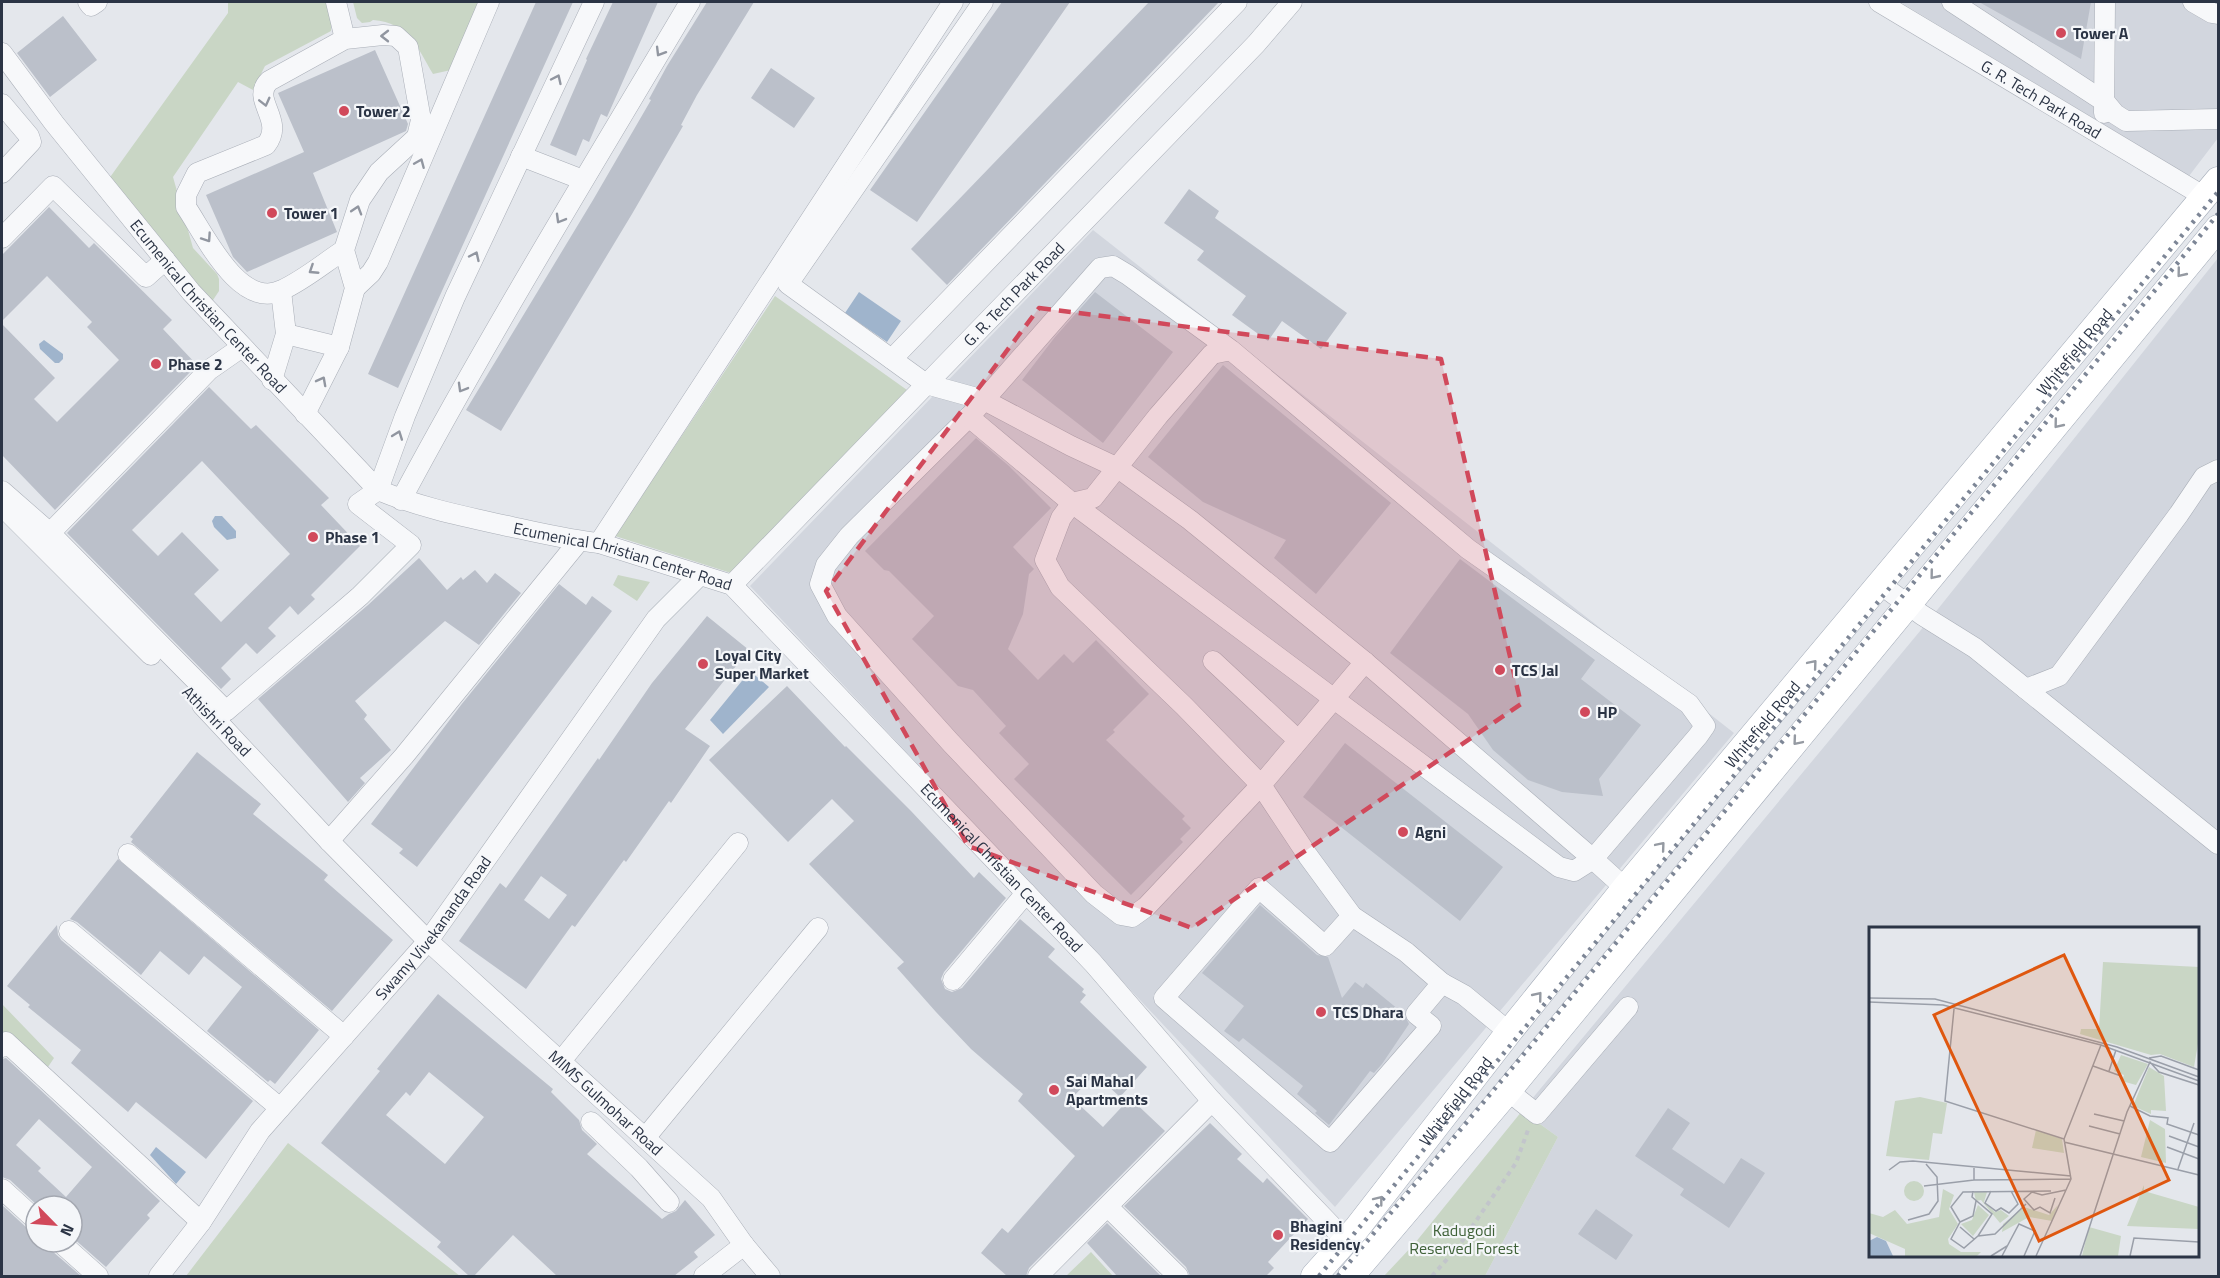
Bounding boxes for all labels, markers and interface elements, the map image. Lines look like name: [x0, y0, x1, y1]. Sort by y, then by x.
place label: Tower A: [2073, 21, 2129, 45]
marker: Tower A: [2054, 26, 2068, 40]
one-way arrow: [380, 30, 389, 42]
one-way arrow: [656, 46, 668, 56]
street label: G. R. Tech Park Road: [1976, 54, 2106, 144]
one-way arrow: [550, 75, 562, 86]
one-way arrow: [258, 97, 271, 107]
place label: Tower 2: [356, 99, 411, 123]
marker: Tower 2: [337, 104, 351, 118]
one-way arrow: [413, 159, 425, 170]
place label: Tower 1: [284, 201, 339, 225]
one-way arrow: [350, 205, 362, 216]
marker: Tower 1: [265, 206, 279, 220]
one-way arrow: [556, 213, 568, 223]
street label: Ecumenical Christian Center Road: [125, 214, 293, 399]
one-way arrow: [200, 231, 211, 242]
street label: G. R. Tech Park Road: [958, 237, 1070, 352]
one-way arrow: [467, 251, 479, 262]
one-way arrow: [309, 263, 319, 275]
one-way arrow: [2178, 266, 2189, 277]
street label: Whitefield Road: [2031, 303, 2118, 400]
place label: Phase 2: [168, 352, 223, 376]
marker: Phase 2: [149, 357, 163, 371]
one-way arrow: [315, 376, 326, 387]
one-way arrow: [458, 382, 470, 392]
one-way arrow: [2054, 417, 2065, 428]
one-way arrow: [391, 430, 404, 441]
street label: Ecumenical Christian Center Road: [511, 516, 735, 596]
place label: Phase 1: [325, 525, 380, 549]
marker: Phase 1: [306, 530, 320, 544]
one-way arrow: [1930, 568, 1941, 579]
place label: Loyal City Super Market: [715, 643, 809, 685]
marker: Loyal City Super Market: [696, 657, 710, 671]
place label: TCS Jal: [1512, 658, 1559, 682]
one-way arrow: [1806, 660, 1817, 671]
marker: TCS Jal: [1493, 663, 1507, 677]
street label: Whitefield Road: [1719, 675, 1806, 773]
street label: Athishri Road: [177, 680, 257, 762]
place label: HP: [1597, 700, 1618, 724]
marker: HP: [1578, 705, 1592, 719]
one-way arrow: [1793, 734, 1804, 745]
street label: Ecumenical Christian Center Road: [915, 778, 1089, 958]
place label: Agni: [1415, 820, 1446, 844]
marker: Agni: [1396, 825, 1410, 839]
one-way arrow: [1654, 841, 1665, 852]
street label: Swamy Vivekananda Road: [369, 851, 497, 1005]
inset map: [1869, 927, 2199, 1257]
one-way arrow: [1530, 992, 1541, 1003]
place label: TCS Dhara: [1333, 1000, 1404, 1024]
marker: TCS Dhara: [1314, 1005, 1328, 1019]
street label: MIMS Gulmohar Road: [543, 1044, 668, 1161]
street label: Whitefield Road: [1413, 1051, 1498, 1151]
place label: Sai Mahal Apartments: [1066, 1069, 1148, 1111]
marker: Sai Mahal Apartments: [1047, 1083, 1061, 1097]
north arrow: [24, 1194, 84, 1254]
one-way arrow: [1371, 1195, 1382, 1206]
place label: Bhagini Residency: [1290, 1214, 1361, 1256]
park label: Kadugodi Reserved Forest: [1409, 1218, 1519, 1260]
text: N: [54, 1220, 81, 1240]
marker: Bhagini Residency: [1271, 1228, 1285, 1242]

